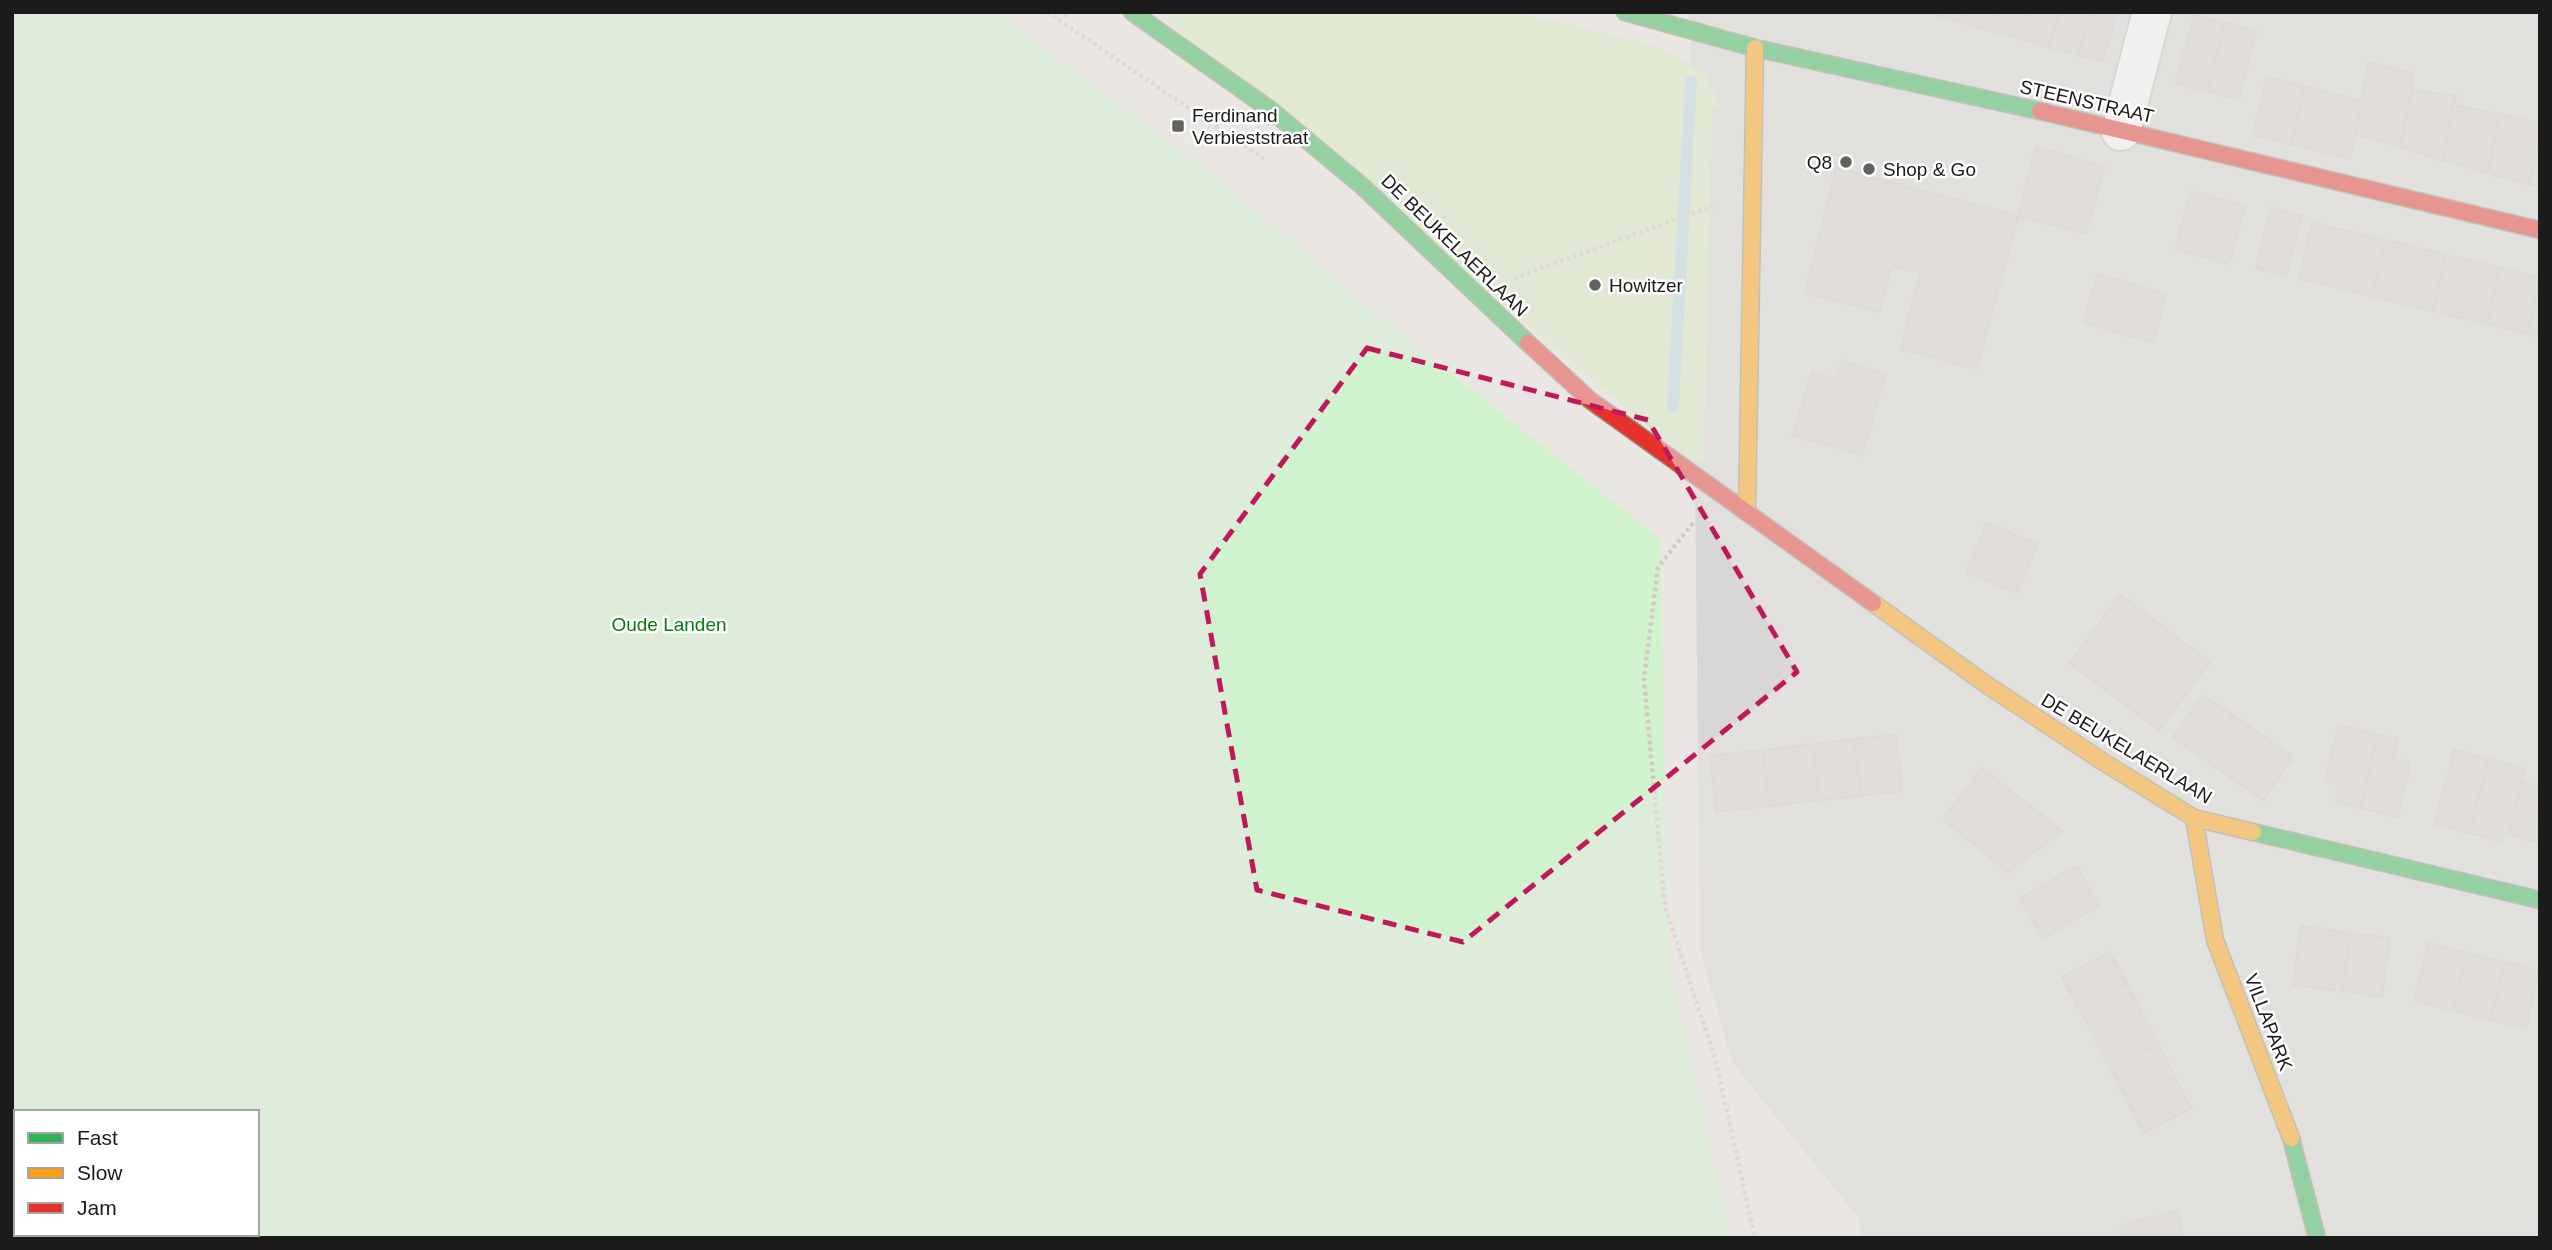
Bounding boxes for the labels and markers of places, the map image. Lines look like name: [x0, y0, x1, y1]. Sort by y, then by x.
place label: Ferdinand Verbieststraat: [1192, 105, 1309, 148]
marker: Ferdinand Verbieststraat: [1170, 118, 1186, 134]
place label: Q8: [1807, 152, 1832, 173]
marker: Q8: [1838, 154, 1854, 170]
place label: Shop & Go: [1883, 159, 1976, 180]
marker: Shop & Go: [1861, 161, 1877, 177]
place label: Howitzer: [1609, 275, 1684, 296]
marker: Howitzer: [1587, 277, 1603, 293]

